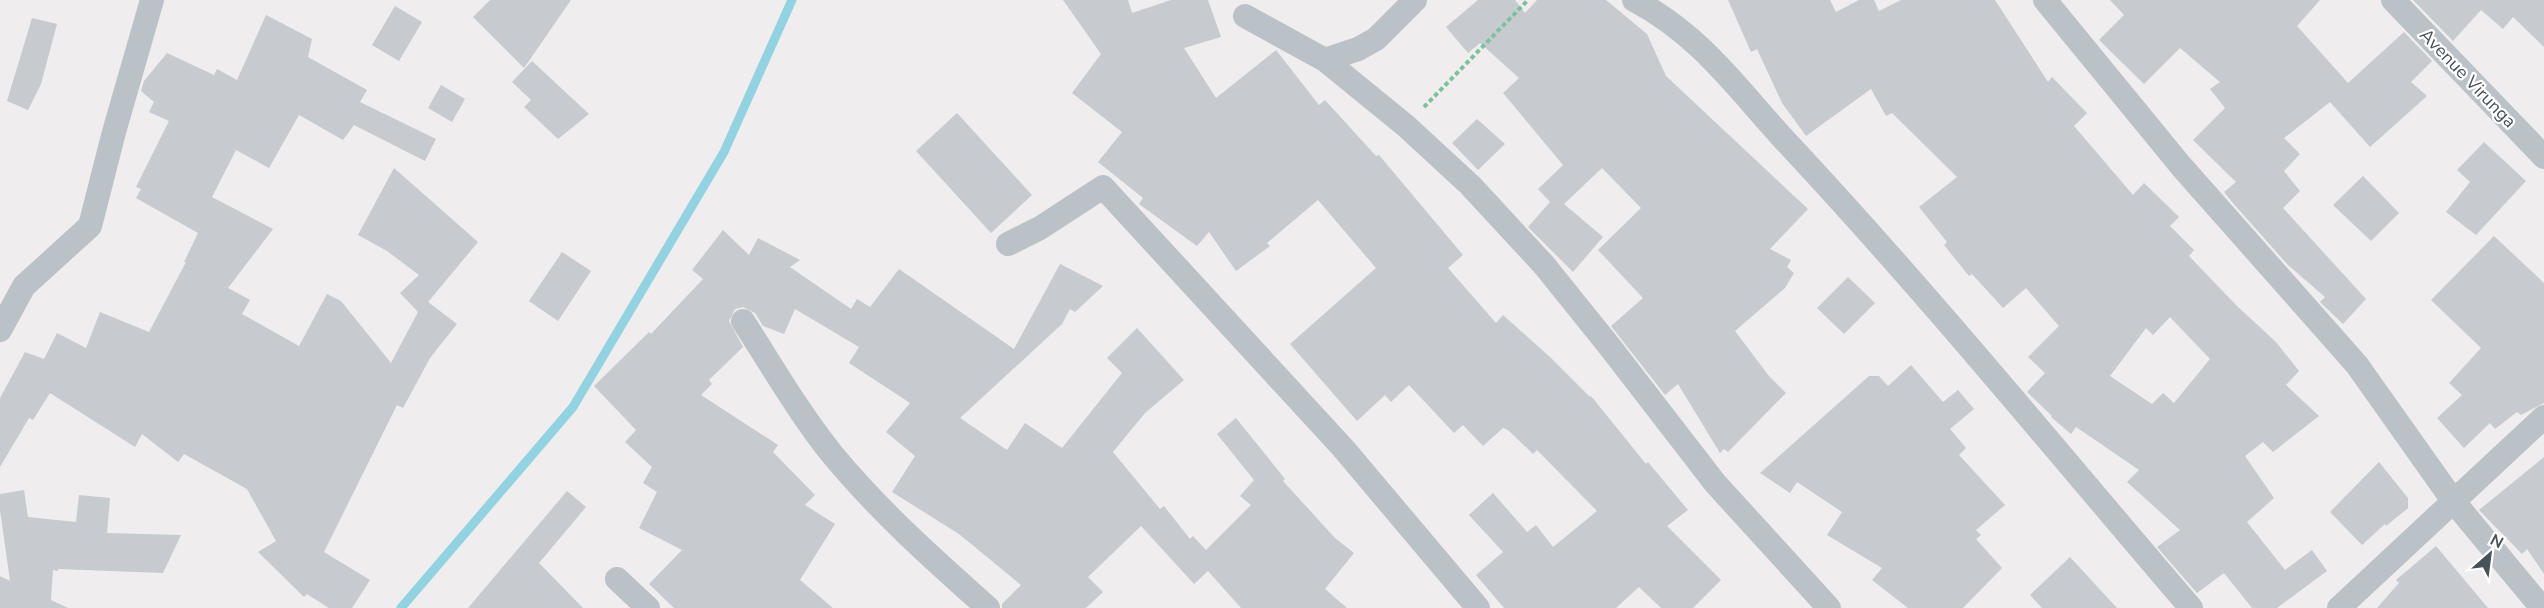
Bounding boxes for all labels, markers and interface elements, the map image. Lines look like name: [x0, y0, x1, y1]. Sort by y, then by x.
street label: Avenue Virunga: [2414, 23, 2522, 133]
north arrow: [2460, 524, 2520, 584]
text: N: [2486, 529, 2507, 554]

